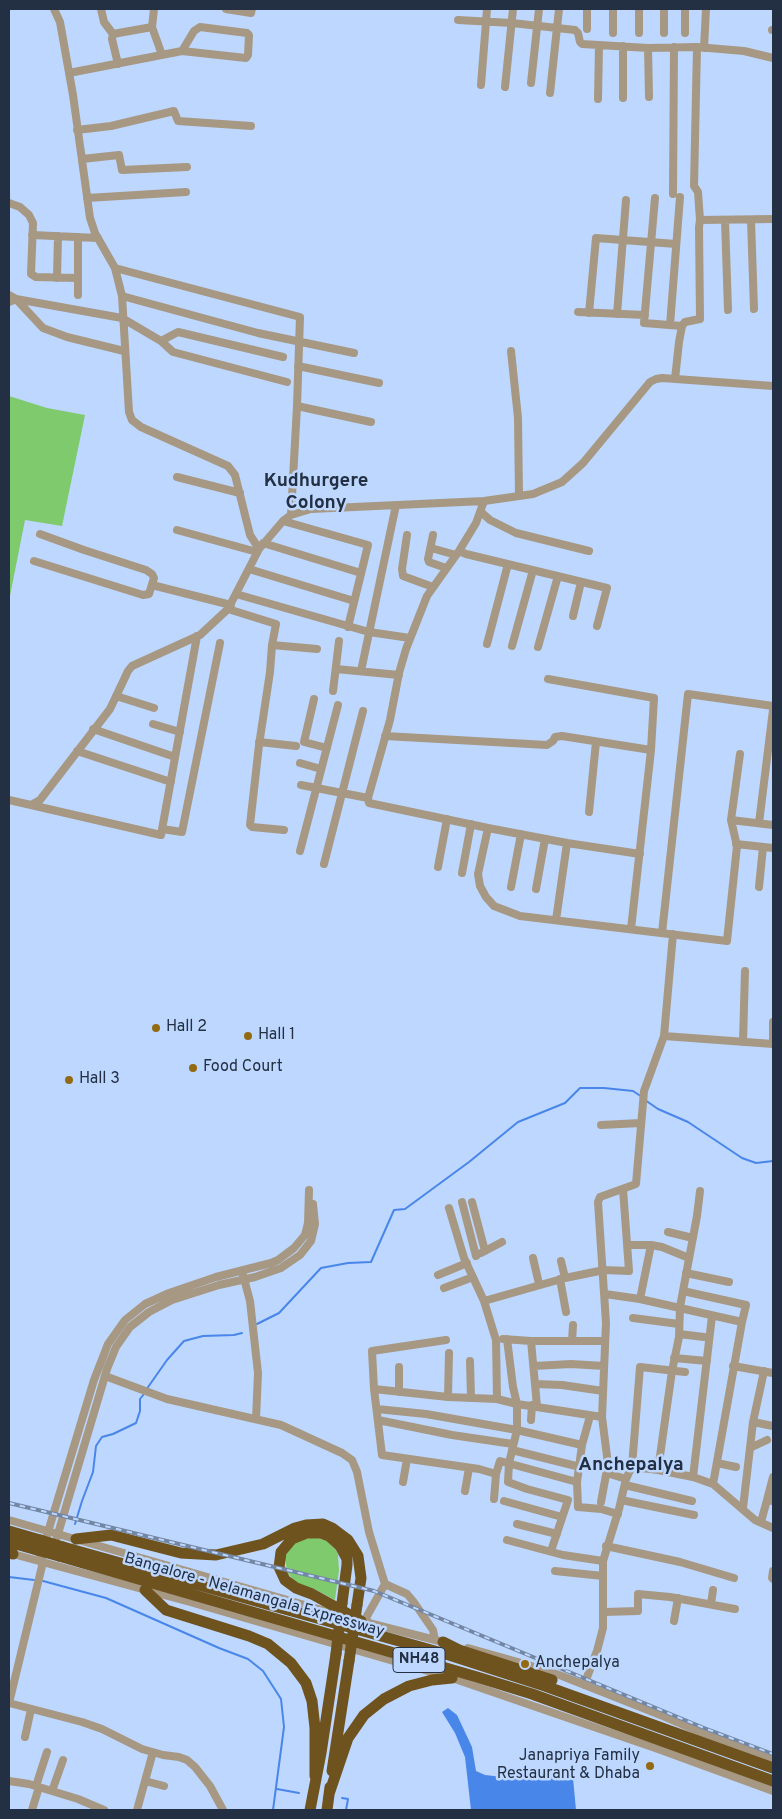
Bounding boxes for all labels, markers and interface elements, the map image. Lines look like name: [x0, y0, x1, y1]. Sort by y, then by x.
district label: Kudhurgere Colony: [264, 471, 368, 515]
place label: Hall 2: [166, 1018, 207, 1038]
marker: Hall 2: [150, 1022, 162, 1034]
place label: Hall 1: [258, 1026, 295, 1046]
marker: Hall 1: [242, 1030, 254, 1042]
place label: Food Court: [203, 1058, 283, 1078]
marker: Food Court: [187, 1062, 199, 1074]
place label: Hall 3: [79, 1070, 120, 1090]
marker: Hall 3: [63, 1074, 75, 1086]
district label: Anchepalya: [578, 1455, 684, 1477]
street label: Bangalore - Nelamangala Expressway: [122, 1550, 386, 1642]
road number: NH48: [393, 1648, 445, 1672]
place label: Anchepalya: [535, 1654, 620, 1674]
marker: Anchepalya: [519, 1658, 531, 1670]
place label: Janapriya Family Restaurant & Dhaba: [497, 1747, 640, 1785]
marker: Janapriya Family Restaurant & Dhaba: [644, 1760, 656, 1772]

